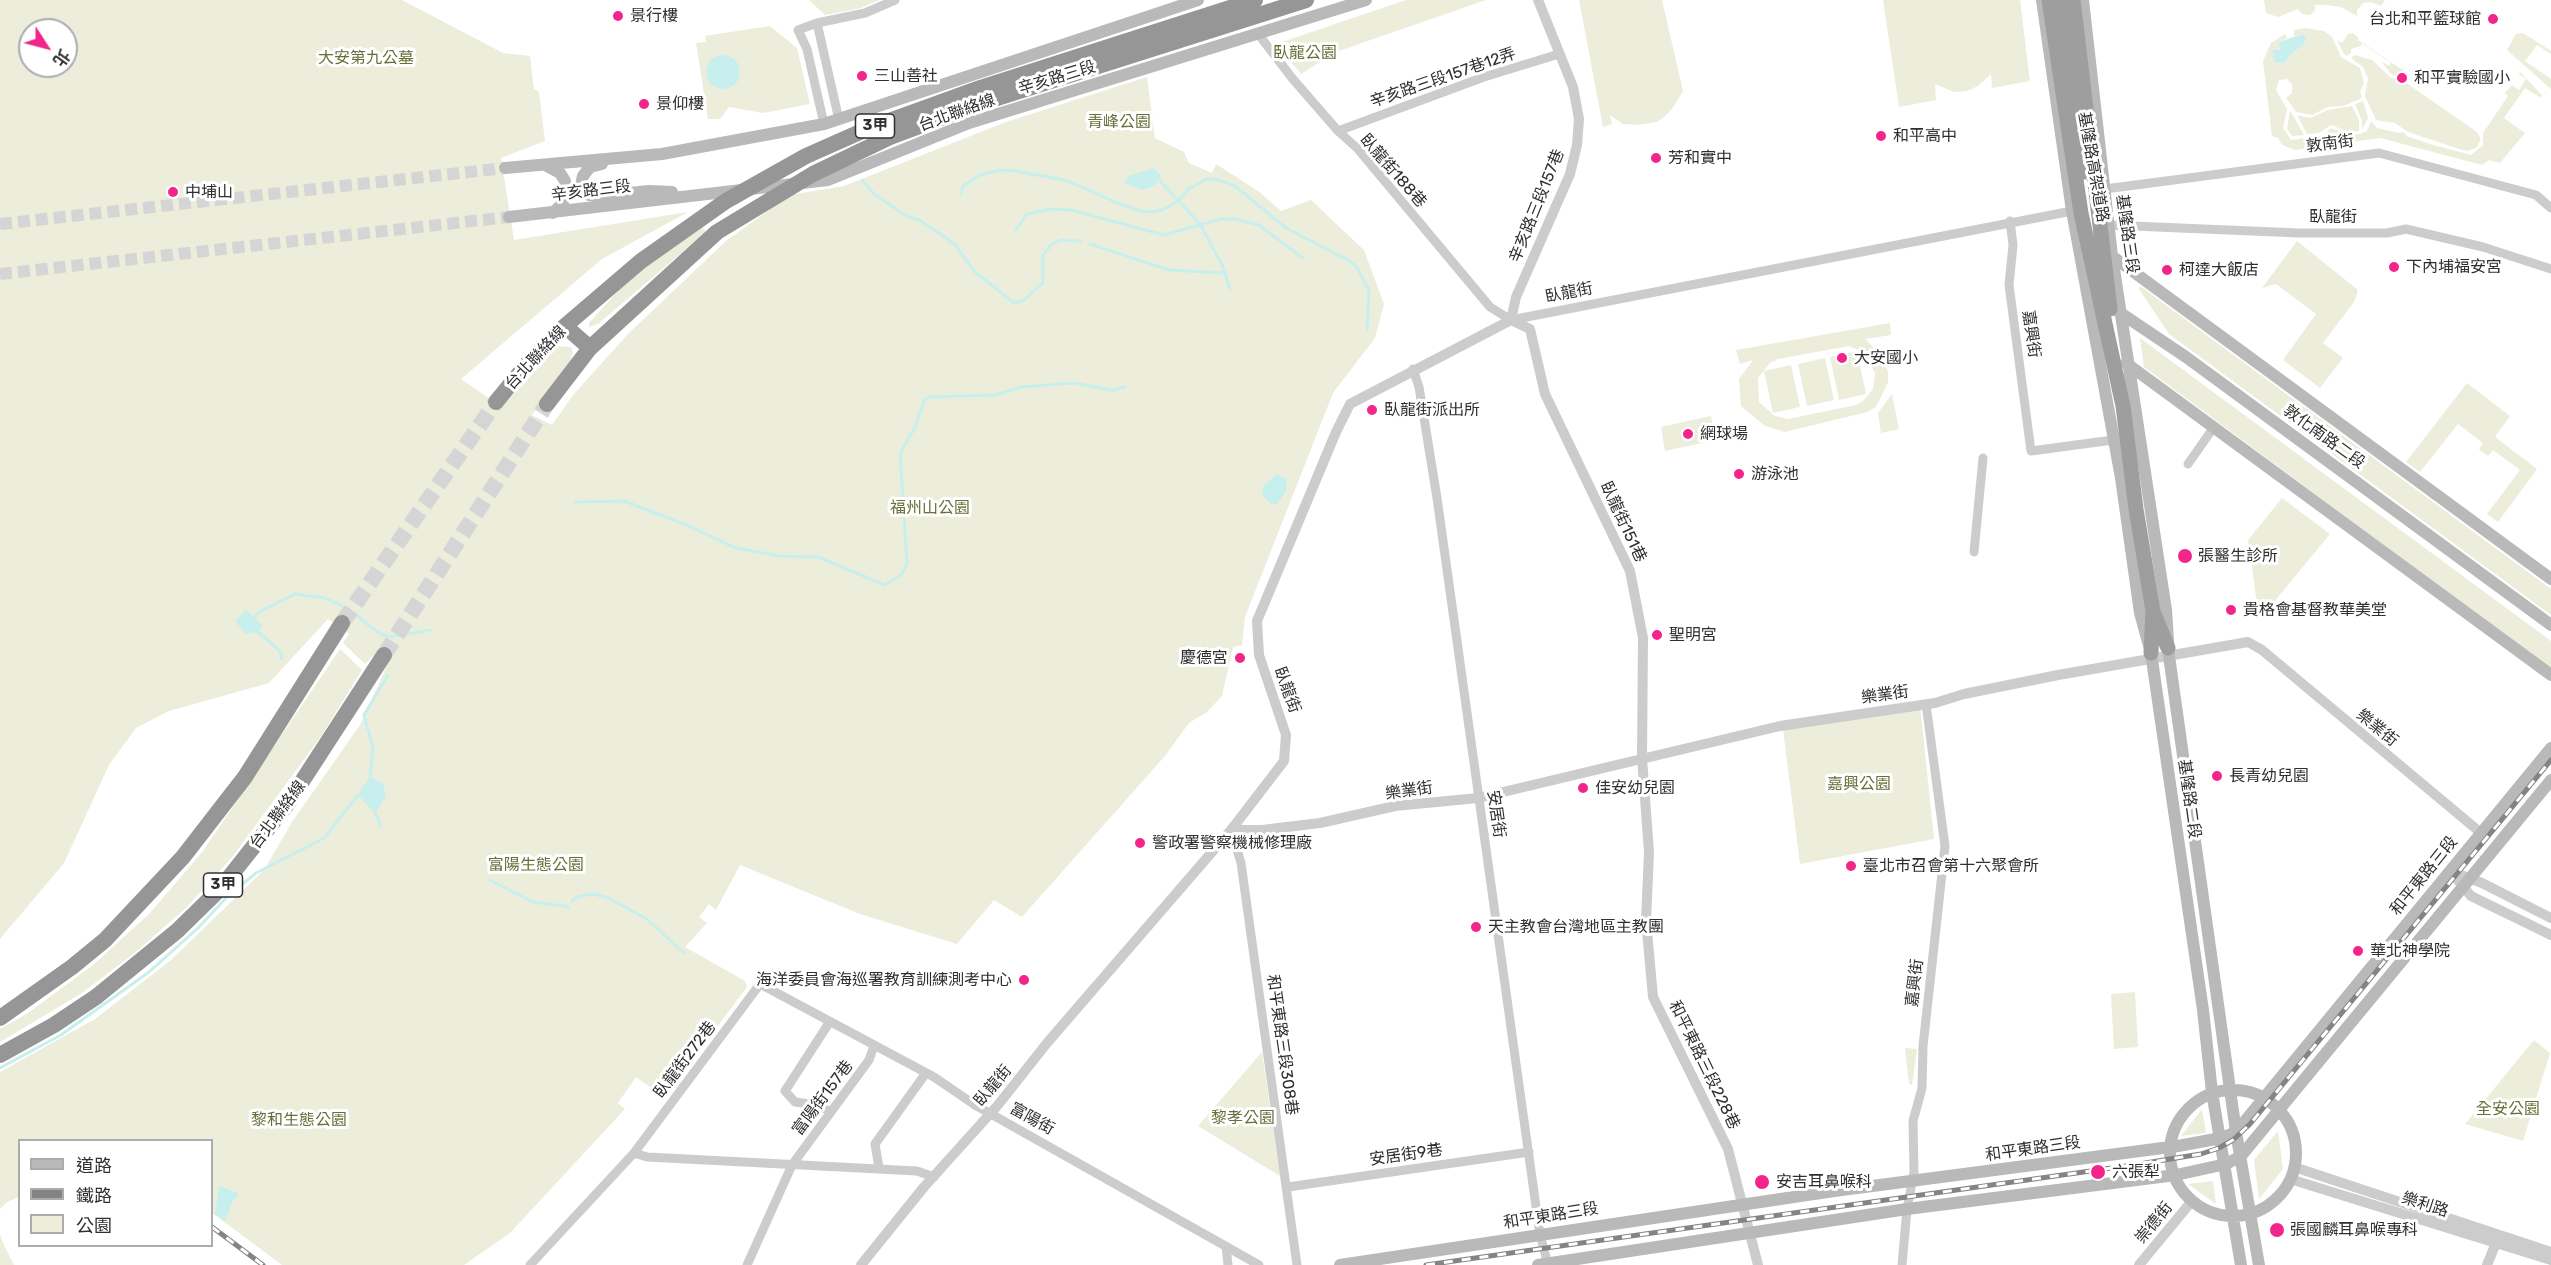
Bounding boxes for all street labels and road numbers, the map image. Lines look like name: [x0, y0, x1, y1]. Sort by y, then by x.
street label: 辛亥路三段157巷12弄: [1368, 44, 1518, 112]
street label: 辛亥路三段: [1016, 57, 1098, 99]
street label: 台北聯絡線: [916, 90, 998, 136]
street label: 基隆路高架道路: [2074, 110, 2112, 224]
road number: 3甲: [856, 114, 894, 138]
street label: 臥龍街188巷: [1356, 130, 1430, 212]
street label: 敦南街: [2305, 132, 2355, 156]
street label: 辛亥路三段157巷: [1506, 147, 1568, 265]
street label: 辛亥路三段: [550, 177, 632, 205]
street label: 基隆路三段: [2112, 193, 2142, 275]
street label: 臥龍街: [2309, 207, 2357, 227]
street label: 臥龍街: [1544, 279, 1594, 307]
street label: 嘉興街: [2018, 309, 2044, 359]
street label: 台北聯絡線: [502, 322, 570, 394]
street label: 敦化南路二段: [2280, 401, 2368, 473]
street label: 臥龍街151巷: [1596, 479, 1650, 565]
street label: 臥龍街: [1270, 664, 1304, 716]
street label: 樂業街: [1860, 682, 1910, 708]
street label: 樂業街: [2352, 705, 2402, 751]
street label: 基隆路二段: [2174, 758, 2204, 840]
street label: 台北聯絡線: [246, 777, 310, 853]
street label: 樂業街: [1384, 778, 1434, 804]
street label: 安居街: [1483, 789, 1509, 839]
street label: 和平東路三段: [2386, 833, 2462, 919]
road number: 3甲: [204, 873, 242, 897]
street label: 嘉興街: [1903, 958, 1927, 1008]
street label: 和平東路三段308巷: [1263, 973, 1301, 1117]
street label: 和平東路三段228巷: [1664, 997, 1744, 1133]
street label: 臥龍街272巷: [650, 1018, 720, 1102]
street label: 富陽街157巷: [789, 1057, 857, 1139]
street label: 臥龍街: [970, 1061, 1016, 1111]
street label: 富陽街: [1006, 1099, 1058, 1139]
street label: 和平東路三段: [1984, 1133, 2082, 1165]
street label: 安居街9巷: [1368, 1140, 1444, 1170]
street label: 樂利路: [2399, 1188, 2451, 1222]
street label: 崇德街: [2131, 1198, 2177, 1248]
street label: 和平東路三段: [1502, 1199, 1600, 1233]

